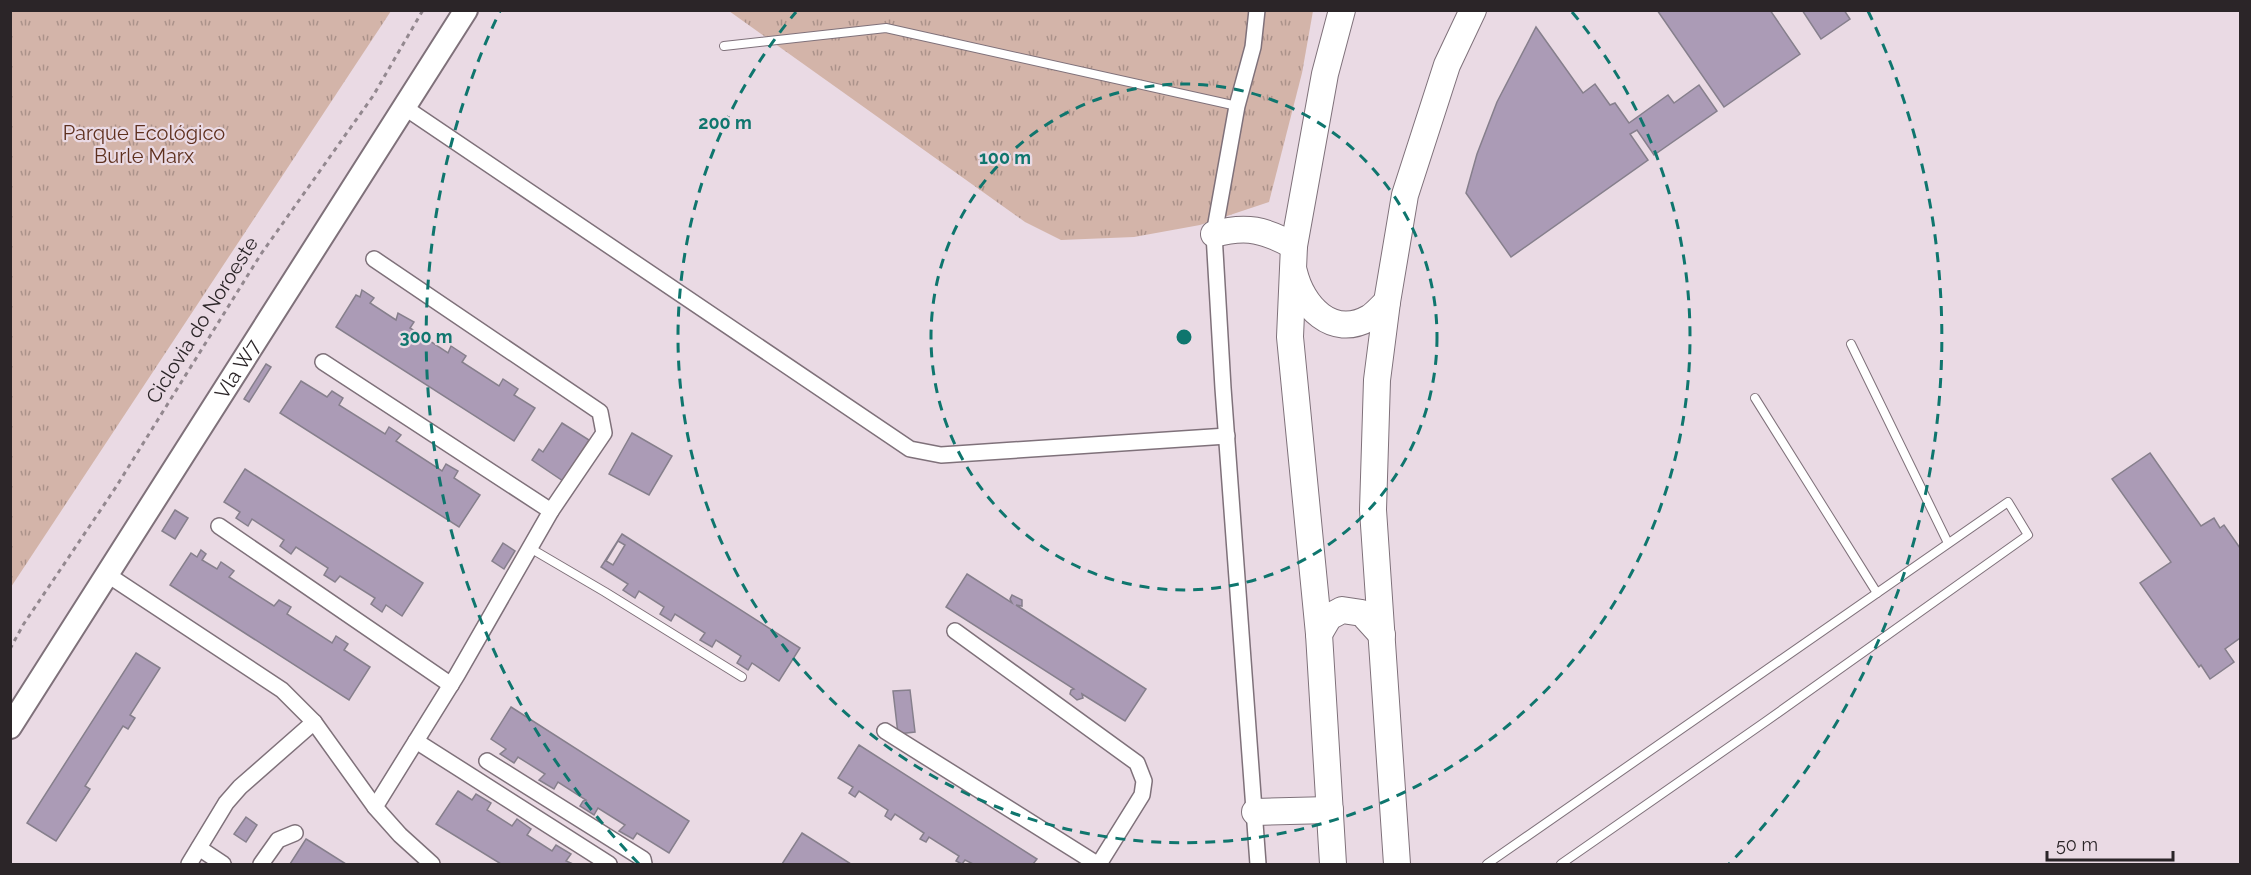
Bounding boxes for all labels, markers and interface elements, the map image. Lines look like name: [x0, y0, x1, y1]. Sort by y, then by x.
text: 200 m: [698, 112, 752, 133]
park label: Parque Ecológico Burle Marx: [63, 121, 225, 168]
text: 100 m: [979, 147, 1031, 168]
street label: Ciclovia do Noroeste: [141, 232, 263, 408]
text: 300 m: [399, 326, 453, 347]
centre of rings: [1174, 327, 1194, 347]
street label: Vla W7: [210, 335, 266, 404]
scale bar: [2047, 824, 2173, 862]
text: 50 m: [2056, 834, 2098, 855]

